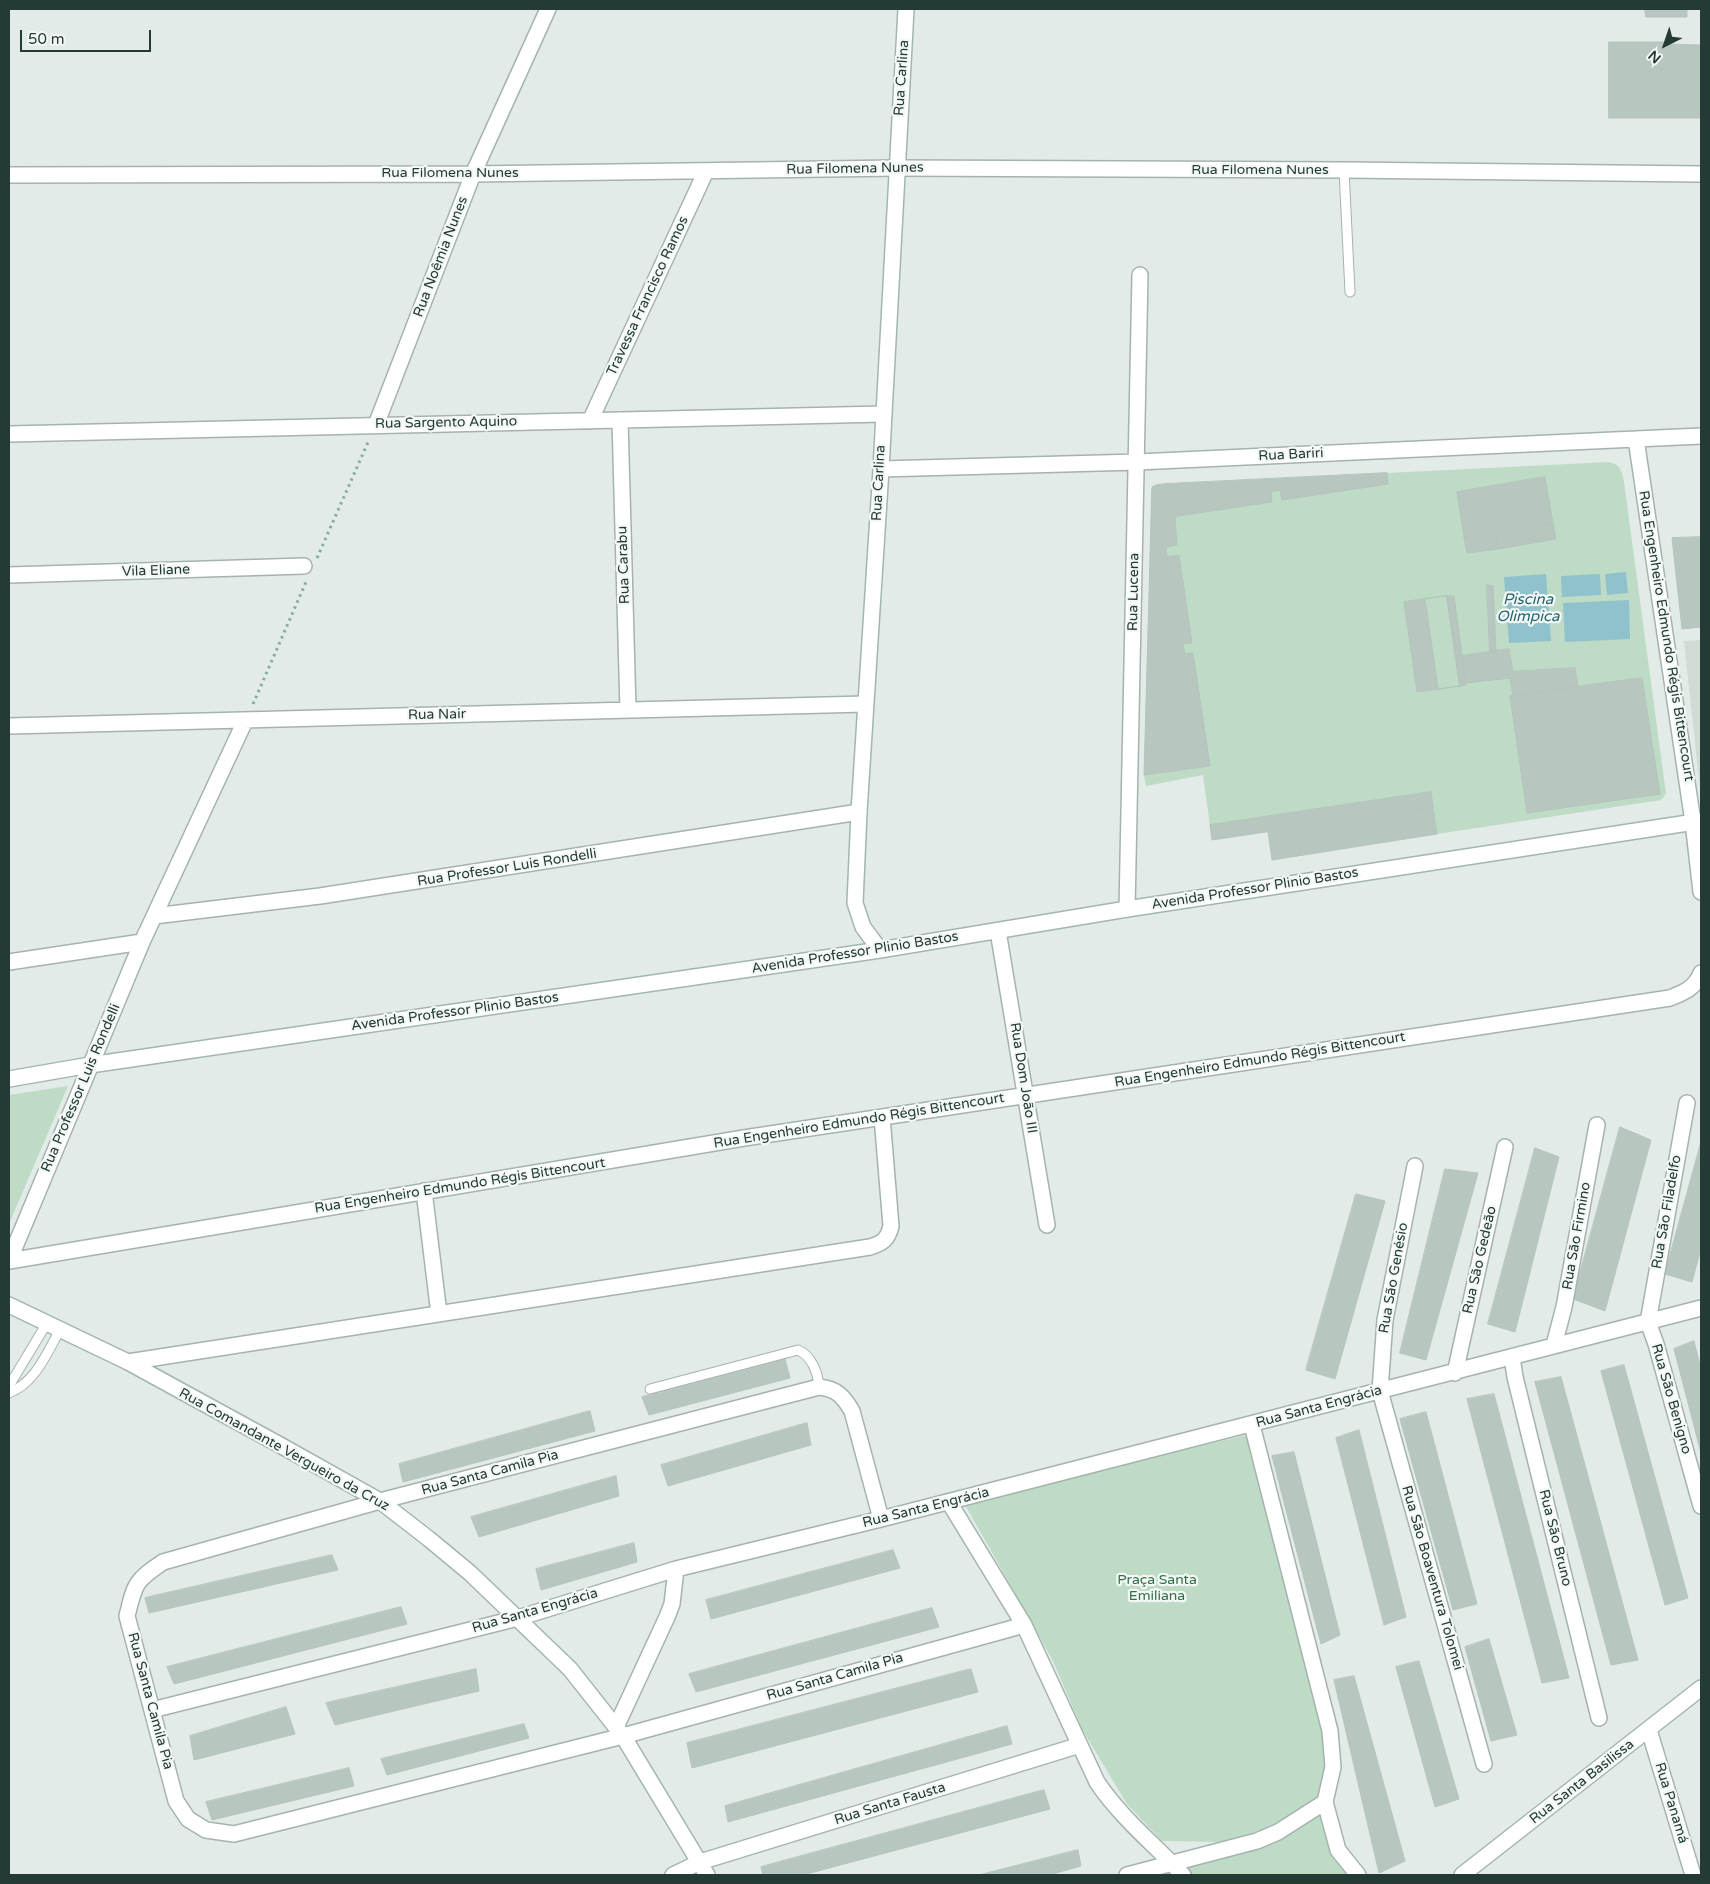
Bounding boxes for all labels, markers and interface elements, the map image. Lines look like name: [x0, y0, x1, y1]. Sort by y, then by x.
scale bar: [22, 20, 154, 52]
north arrow: [1640, 20, 1690, 70]
text: 50 m: [28, 30, 65, 48]
street label: Rua Carlina: [891, 39, 913, 117]
text: N: [1645, 47, 1665, 67]
street label: Rua Filomena Nunes: [786, 159, 924, 179]
street label: Rua Filomena Nunes: [1191, 162, 1329, 178]
street label: Rua Filomena Nunes: [381, 165, 519, 181]
street label: Rua Noêmia Nunes: [410, 194, 472, 320]
street label: Travessa Francisco Ramos: [604, 214, 692, 378]
street label: Rua Sargento Aquino: [375, 413, 517, 433]
street label: Rua Carlina: [869, 444, 889, 522]
street label: Rua Bariri: [1258, 445, 1324, 465]
street label: Rua Engenheiro Edmundo Régis Bittencourt: [1635, 489, 1697, 783]
street label: Rua Carabu: [614, 526, 634, 604]
street label: Rua Lucena: [1125, 553, 1143, 631]
street label: Vila Eliane: [122, 561, 190, 581]
water label: Piscina Olimpica: [1497, 591, 1559, 626]
street label: Rua Nair: [408, 706, 466, 724]
street label: Rua Professor Luis Rondelli: [416, 846, 598, 890]
street label: Avenida Professor Plinio Bastos: [1150, 864, 1360, 914]
street label: Avenida Professor Plinio Bastos: [750, 928, 960, 978]
street label: Avenida Professor Plinio Bastos: [350, 989, 560, 1035]
street label: Rua Professor Luis Rondelli: [38, 1001, 124, 1175]
street label: Rua Dom João III: [1006, 1021, 1040, 1135]
street label: Rua Engenheiro Edmundo Régis Bittencourt: [1113, 1029, 1407, 1091]
street label: Rua Engenheiro Edmundo Régis Bittencourt: [712, 1090, 1006, 1152]
street label: Rua São Filadelfo: [1649, 1154, 1685, 1270]
street label: Rua Engenheiro Edmundo Régis Bittencourt: [313, 1155, 607, 1217]
street label: Rua São Firmino: [1559, 1181, 1595, 1291]
street label: Rua São Gedeão: [1459, 1204, 1501, 1316]
street label: Rua São Genésio: [1376, 1221, 1412, 1335]
street label: Rua São Benigno: [1647, 1342, 1695, 1456]
street label: Rua Santa Engrácia: [1254, 1382, 1384, 1432]
street label: Rua Comandante Vergueiro da Cruz: [176, 1385, 392, 1515]
street label: Rua Santa Camila Pia: [420, 1447, 560, 1499]
street label: Rua Santa Engrácia: [861, 1484, 991, 1532]
street label: Rua São Boaventura Tolomei: [1398, 1484, 1466, 1672]
street label: Rua São Bruno: [1535, 1488, 1575, 1588]
park label: Praça Santa Emiliana: [1117, 1572, 1197, 1604]
street label: Rua Santa Engrácia: [470, 1585, 600, 1637]
street label: Rua Santa Camila Pia: [124, 1631, 176, 1771]
street label: Rua Santa Camila Pia: [765, 1649, 905, 1705]
street label: Rua Santa Basilissa: [1526, 1736, 1638, 1828]
street label: Rua Panamá: [1651, 1760, 1691, 1846]
street label: Rua Santa Fausta: [832, 1779, 948, 1829]

